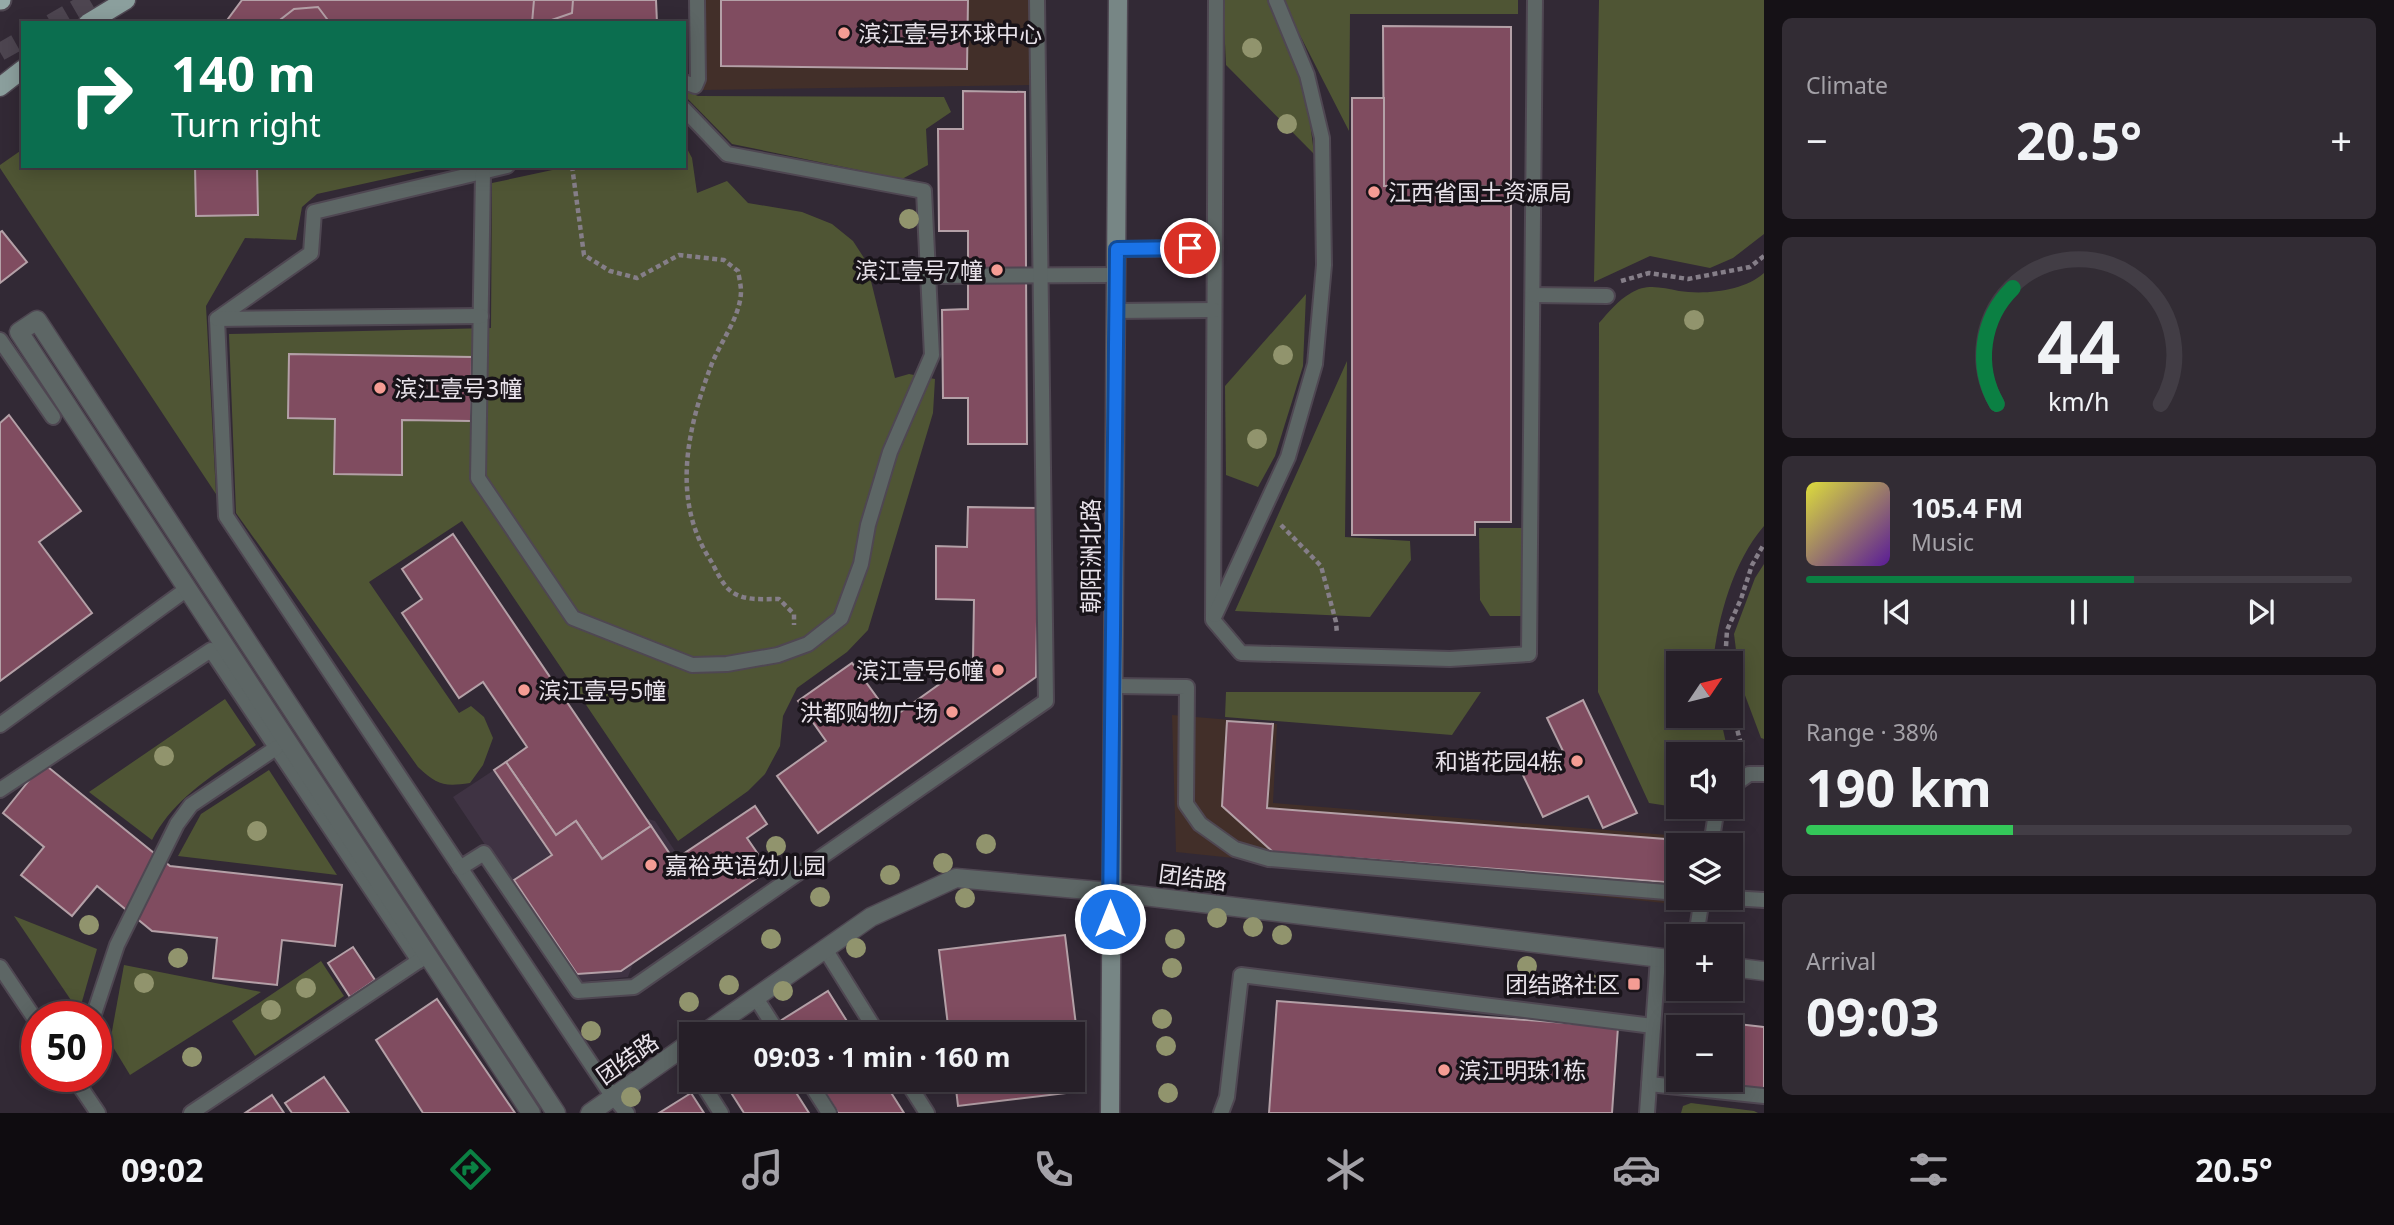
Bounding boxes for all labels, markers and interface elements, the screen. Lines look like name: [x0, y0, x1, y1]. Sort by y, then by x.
place label: 滨江壹号环球中心: [858, 17, 1042, 49]
marker: 滨江壹号环球中心: [836, 25, 852, 41]
text: 140 m: [171, 40, 316, 106]
icon: right: [56, 49, 147, 140]
text: Climate: [1806, 69, 1888, 101]
text: Turn right: [171, 103, 321, 146]
text: 20.5°: [2016, 104, 2142, 175]
text: −: [1806, 114, 1828, 166]
text: +: [2330, 114, 2352, 166]
place label: 江西省国土资源局: [1388, 176, 1572, 208]
marker: 江西省国土资源局: [1366, 184, 1382, 200]
pin: [1160, 218, 1220, 278]
icon: arrive: [1171, 229, 1209, 267]
place label: 滨江壹号7幢: [855, 254, 983, 286]
marker: 滨江壹号7幢: [989, 262, 1005, 278]
text: 44: [2037, 296, 2121, 395]
place label: 滨江壹号3幢: [394, 372, 522, 404]
marker: 滨江壹号3幢: [372, 380, 388, 396]
text: km/h: [2048, 383, 2110, 417]
text: 105.4 FM: [1911, 490, 2023, 526]
street label: 朝阳洲北路: [1074, 499, 1106, 614]
text: Music: [1911, 526, 1974, 558]
icon: previous: [1878, 593, 1916, 631]
icon: pause: [2060, 593, 2098, 631]
icon: next: [2242, 593, 2280, 631]
north arrow: [1666, 651, 1743, 728]
map controls: [1666, 651, 1743, 1092]
place label: 滨江壹号6幢: [856, 654, 984, 686]
marker: 滨江壹号6幢: [990, 662, 1006, 678]
place label: 滨江壹号5幢: [538, 674, 666, 706]
marker: 滨江壹号5幢: [516, 682, 532, 698]
place label: 洪都购物广场: [800, 696, 938, 728]
marker: 洪都购物广场: [944, 704, 960, 720]
text: Range · 38%: [1806, 716, 1938, 748]
button: sound: [1666, 742, 1743, 819]
place label: 和谐花园4栋: [1435, 745, 1563, 777]
text: 190 km: [1806, 751, 1992, 822]
marker: 和谐花园4栋: [1569, 753, 1585, 769]
button: layers: [1666, 833, 1743, 910]
place label: 嘉裕英语幼儿园: [665, 849, 826, 881]
marker: 嘉裕英语幼儿园: [643, 857, 659, 873]
street label: 团结路: [1157, 857, 1229, 897]
position arrow: [1073, 882, 1147, 956]
button: +: [1666, 924, 1743, 1001]
text: Arrival: [1806, 945, 1876, 977]
place label: 团结路社区: [1505, 968, 1620, 1000]
marker: 团结路社区: [1626, 976, 1642, 992]
text: 09:03: [1806, 980, 1940, 1051]
speed limit sign: 50: [21, 1001, 112, 1092]
button: −: [1666, 1015, 1743, 1092]
street label: 团结路: [590, 1025, 664, 1091]
text: 09:03 · 1 min · 160 m: [754, 1039, 1010, 1075]
place label: 滨江明珠1栋: [1458, 1054, 1586, 1086]
marker: 滨江明珠1栋: [1436, 1062, 1452, 1078]
icon: directions: [446, 1145, 495, 1194]
icon: music: [738, 1145, 787, 1194]
icon: phone: [1029, 1145, 1078, 1194]
icon: climate: [1321, 1145, 1370, 1194]
icon: car: [1612, 1145, 1661, 1194]
icon: filters: [1904, 1145, 1953, 1194]
text: 09:02: [121, 1148, 203, 1191]
text: 20.5°: [2195, 1148, 2273, 1191]

